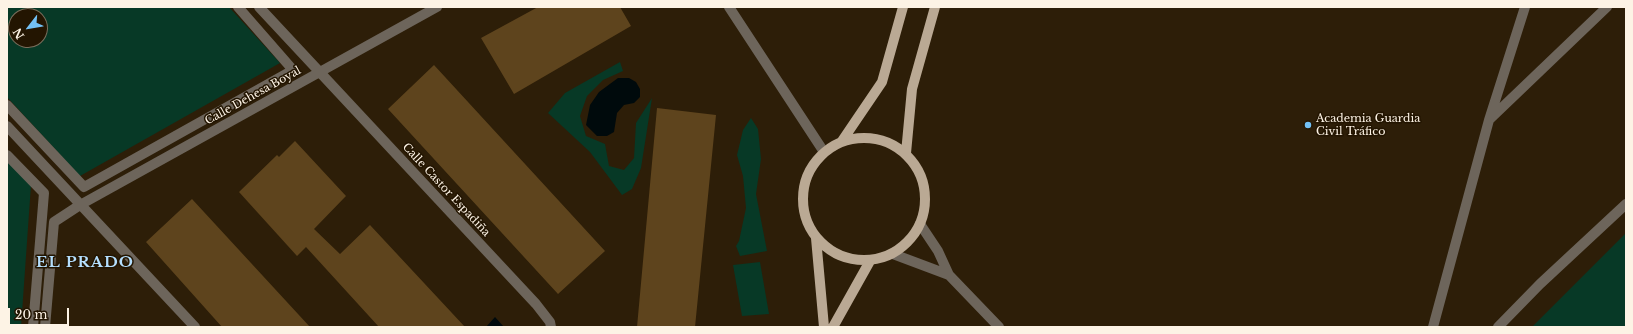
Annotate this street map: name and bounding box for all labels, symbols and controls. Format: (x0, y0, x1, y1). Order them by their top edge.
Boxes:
north arrow (8, 8, 48, 48)
text: N (10, 26, 27, 42)
street label: Calle Dehesa Boyal (203, 64, 303, 128)
place label: Academia Guardia Civil Tráfico (1316, 112, 1420, 138)
marker: Academia Guardia Civil Tráfico (1303, 120, 1313, 130)
street label: Calle Castor Espadiña (399, 141, 493, 239)
district label: EL PRADO (36, 254, 134, 272)
scale bar (10, 300, 71, 326)
text: 20 m (15, 307, 47, 322)

